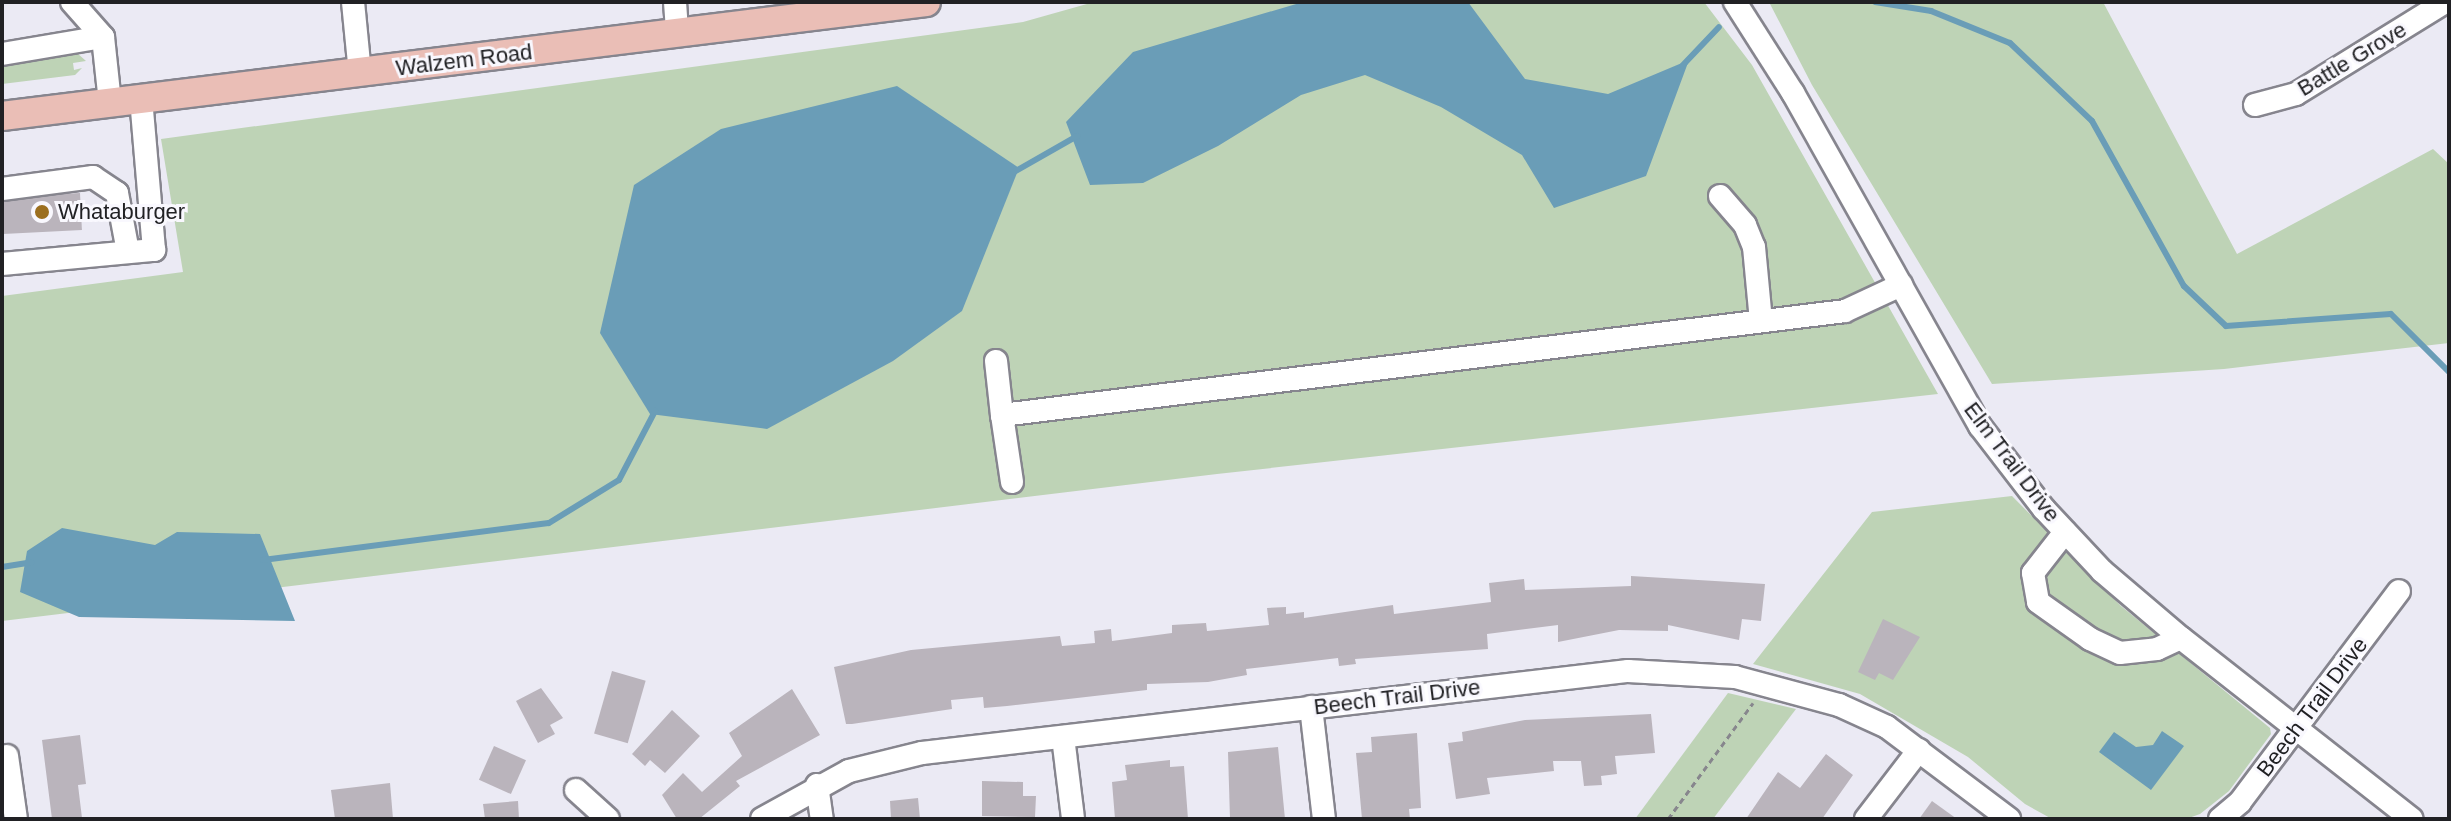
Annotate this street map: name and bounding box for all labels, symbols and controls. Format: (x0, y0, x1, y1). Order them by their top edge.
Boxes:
street label: Battle Grove (2293, 16, 2411, 102)
street label: Walzem Road (394, 39, 534, 81)
place label: Whataburger (58, 199, 185, 225)
marker: Whataburger (33, 203, 51, 221)
street label: Elm Trail Drive (1958, 397, 2066, 527)
street label: Beech Trail Drive (2251, 632, 2373, 782)
street label: Beech Trail Drive (1312, 674, 1482, 720)

